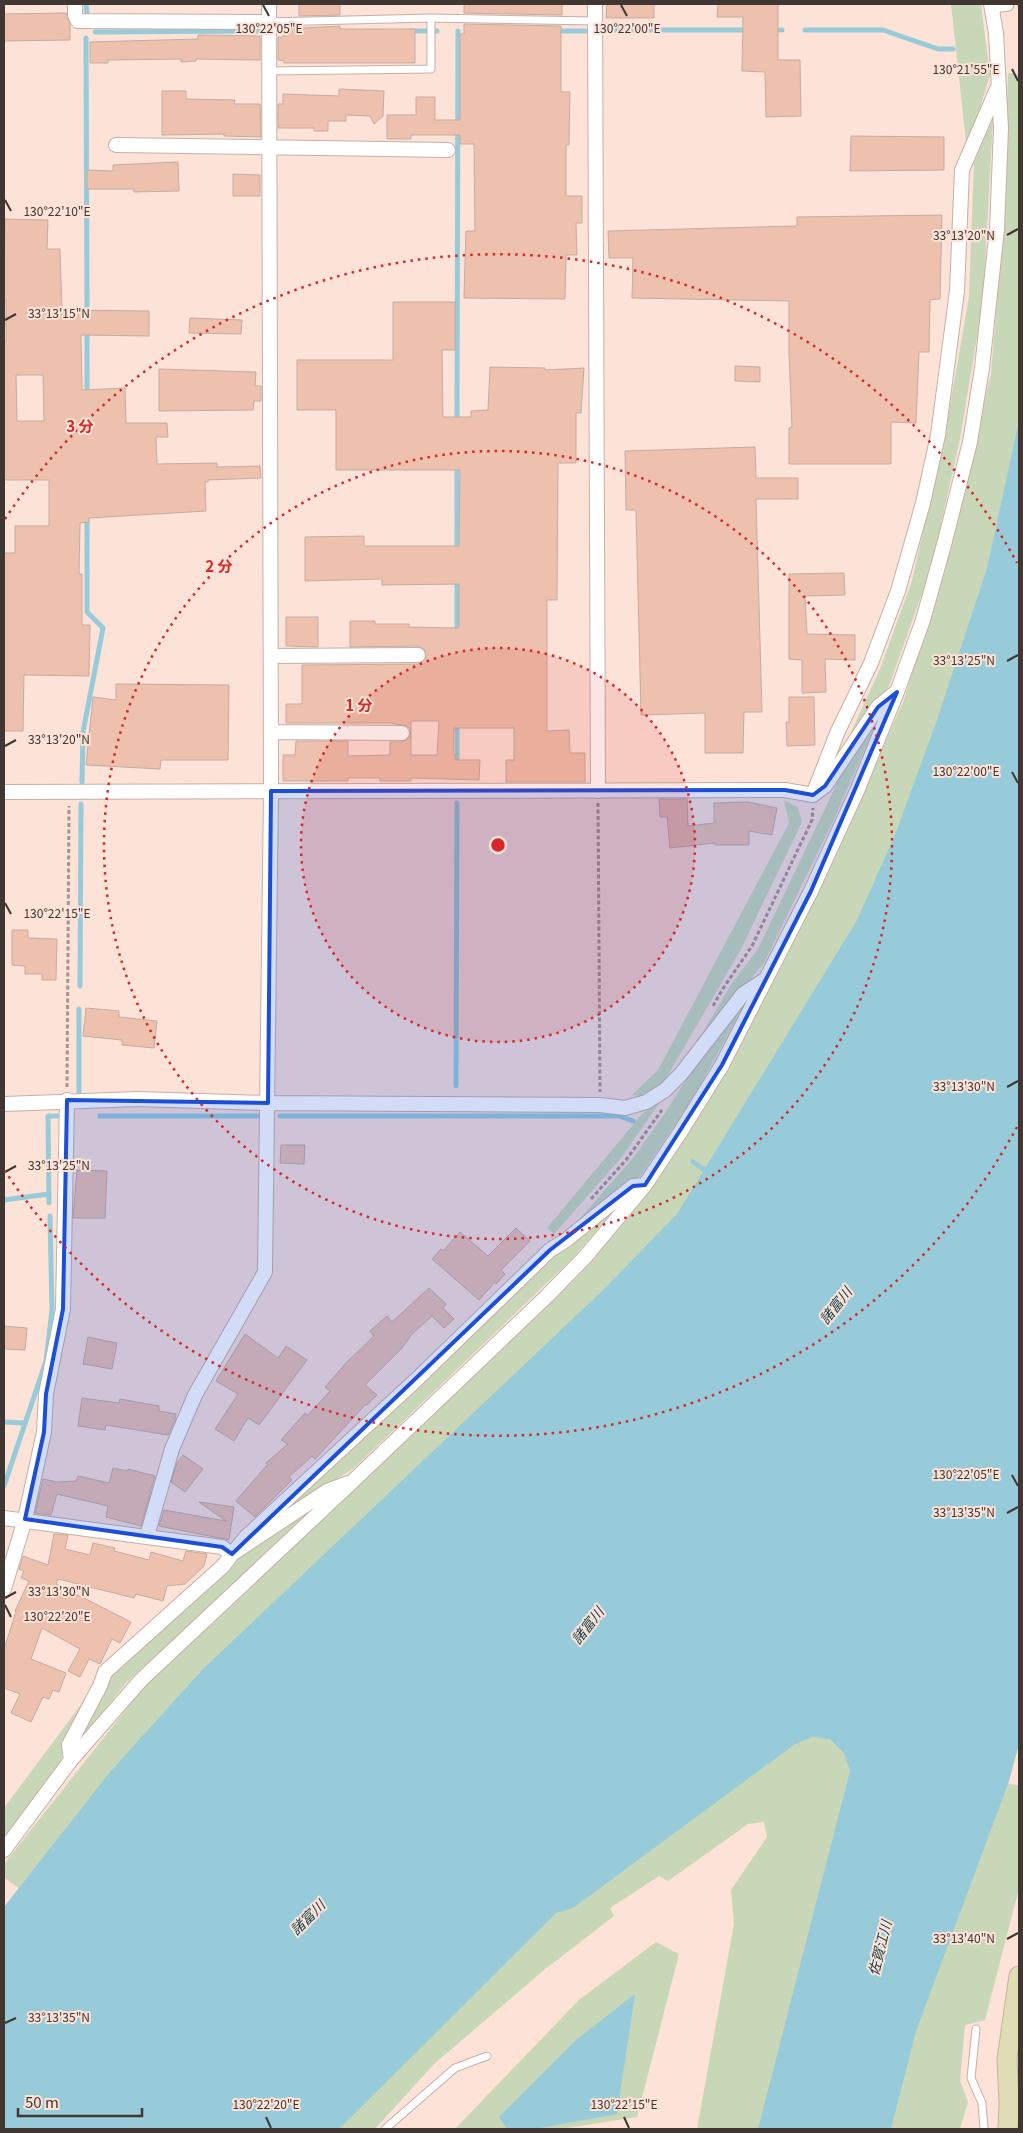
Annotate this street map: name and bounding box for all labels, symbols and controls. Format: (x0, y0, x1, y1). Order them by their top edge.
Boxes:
text: 130°22'05"E (235, 19, 303, 36)
text: 130°22'00"E (593, 19, 661, 36)
text: 130°21'55"E (932, 60, 1000, 77)
text: 130°22'10"E (23, 202, 91, 219)
text: 33°13'20"N (933, 226, 995, 243)
text: 33°13'15"N (28, 304, 90, 321)
text: 3 分 (66, 415, 94, 436)
text: 2 分 (205, 555, 233, 576)
text: 33°13'25"N (933, 651, 995, 668)
text: 1 分 (345, 694, 373, 715)
text: 33°13'20"N (28, 730, 90, 747)
text: 130°22'00"E (932, 762, 1000, 779)
centre of rings (489, 836, 507, 854)
text: 130°22'15"E (23, 904, 91, 921)
text: 33°13'30"N (933, 1077, 995, 1094)
text: 33°13'25"N (28, 1156, 90, 1173)
water label: 諸富川 (814, 1281, 857, 1328)
text: 130°22'05"E (932, 1465, 1000, 1482)
text: 33°13'35"N (933, 1503, 995, 1520)
text: 33°13'30"N (28, 1582, 90, 1599)
water label: 諸富川 (566, 1601, 609, 1648)
text: 130°22'20"E (23, 1607, 91, 1624)
water label: 諸富川 (285, 1894, 330, 1939)
water label: 佐賀江川 (863, 1916, 896, 1978)
text: 33°13'40"N (933, 1929, 995, 1946)
text: 33°13'35"N (28, 2008, 90, 2025)
scale bar (18, 2086, 141, 2118)
text: 50 m (25, 2091, 59, 2112)
text: 130°22'20"E (232, 2095, 300, 2112)
text: 130°22'15"E (590, 2095, 658, 2112)

